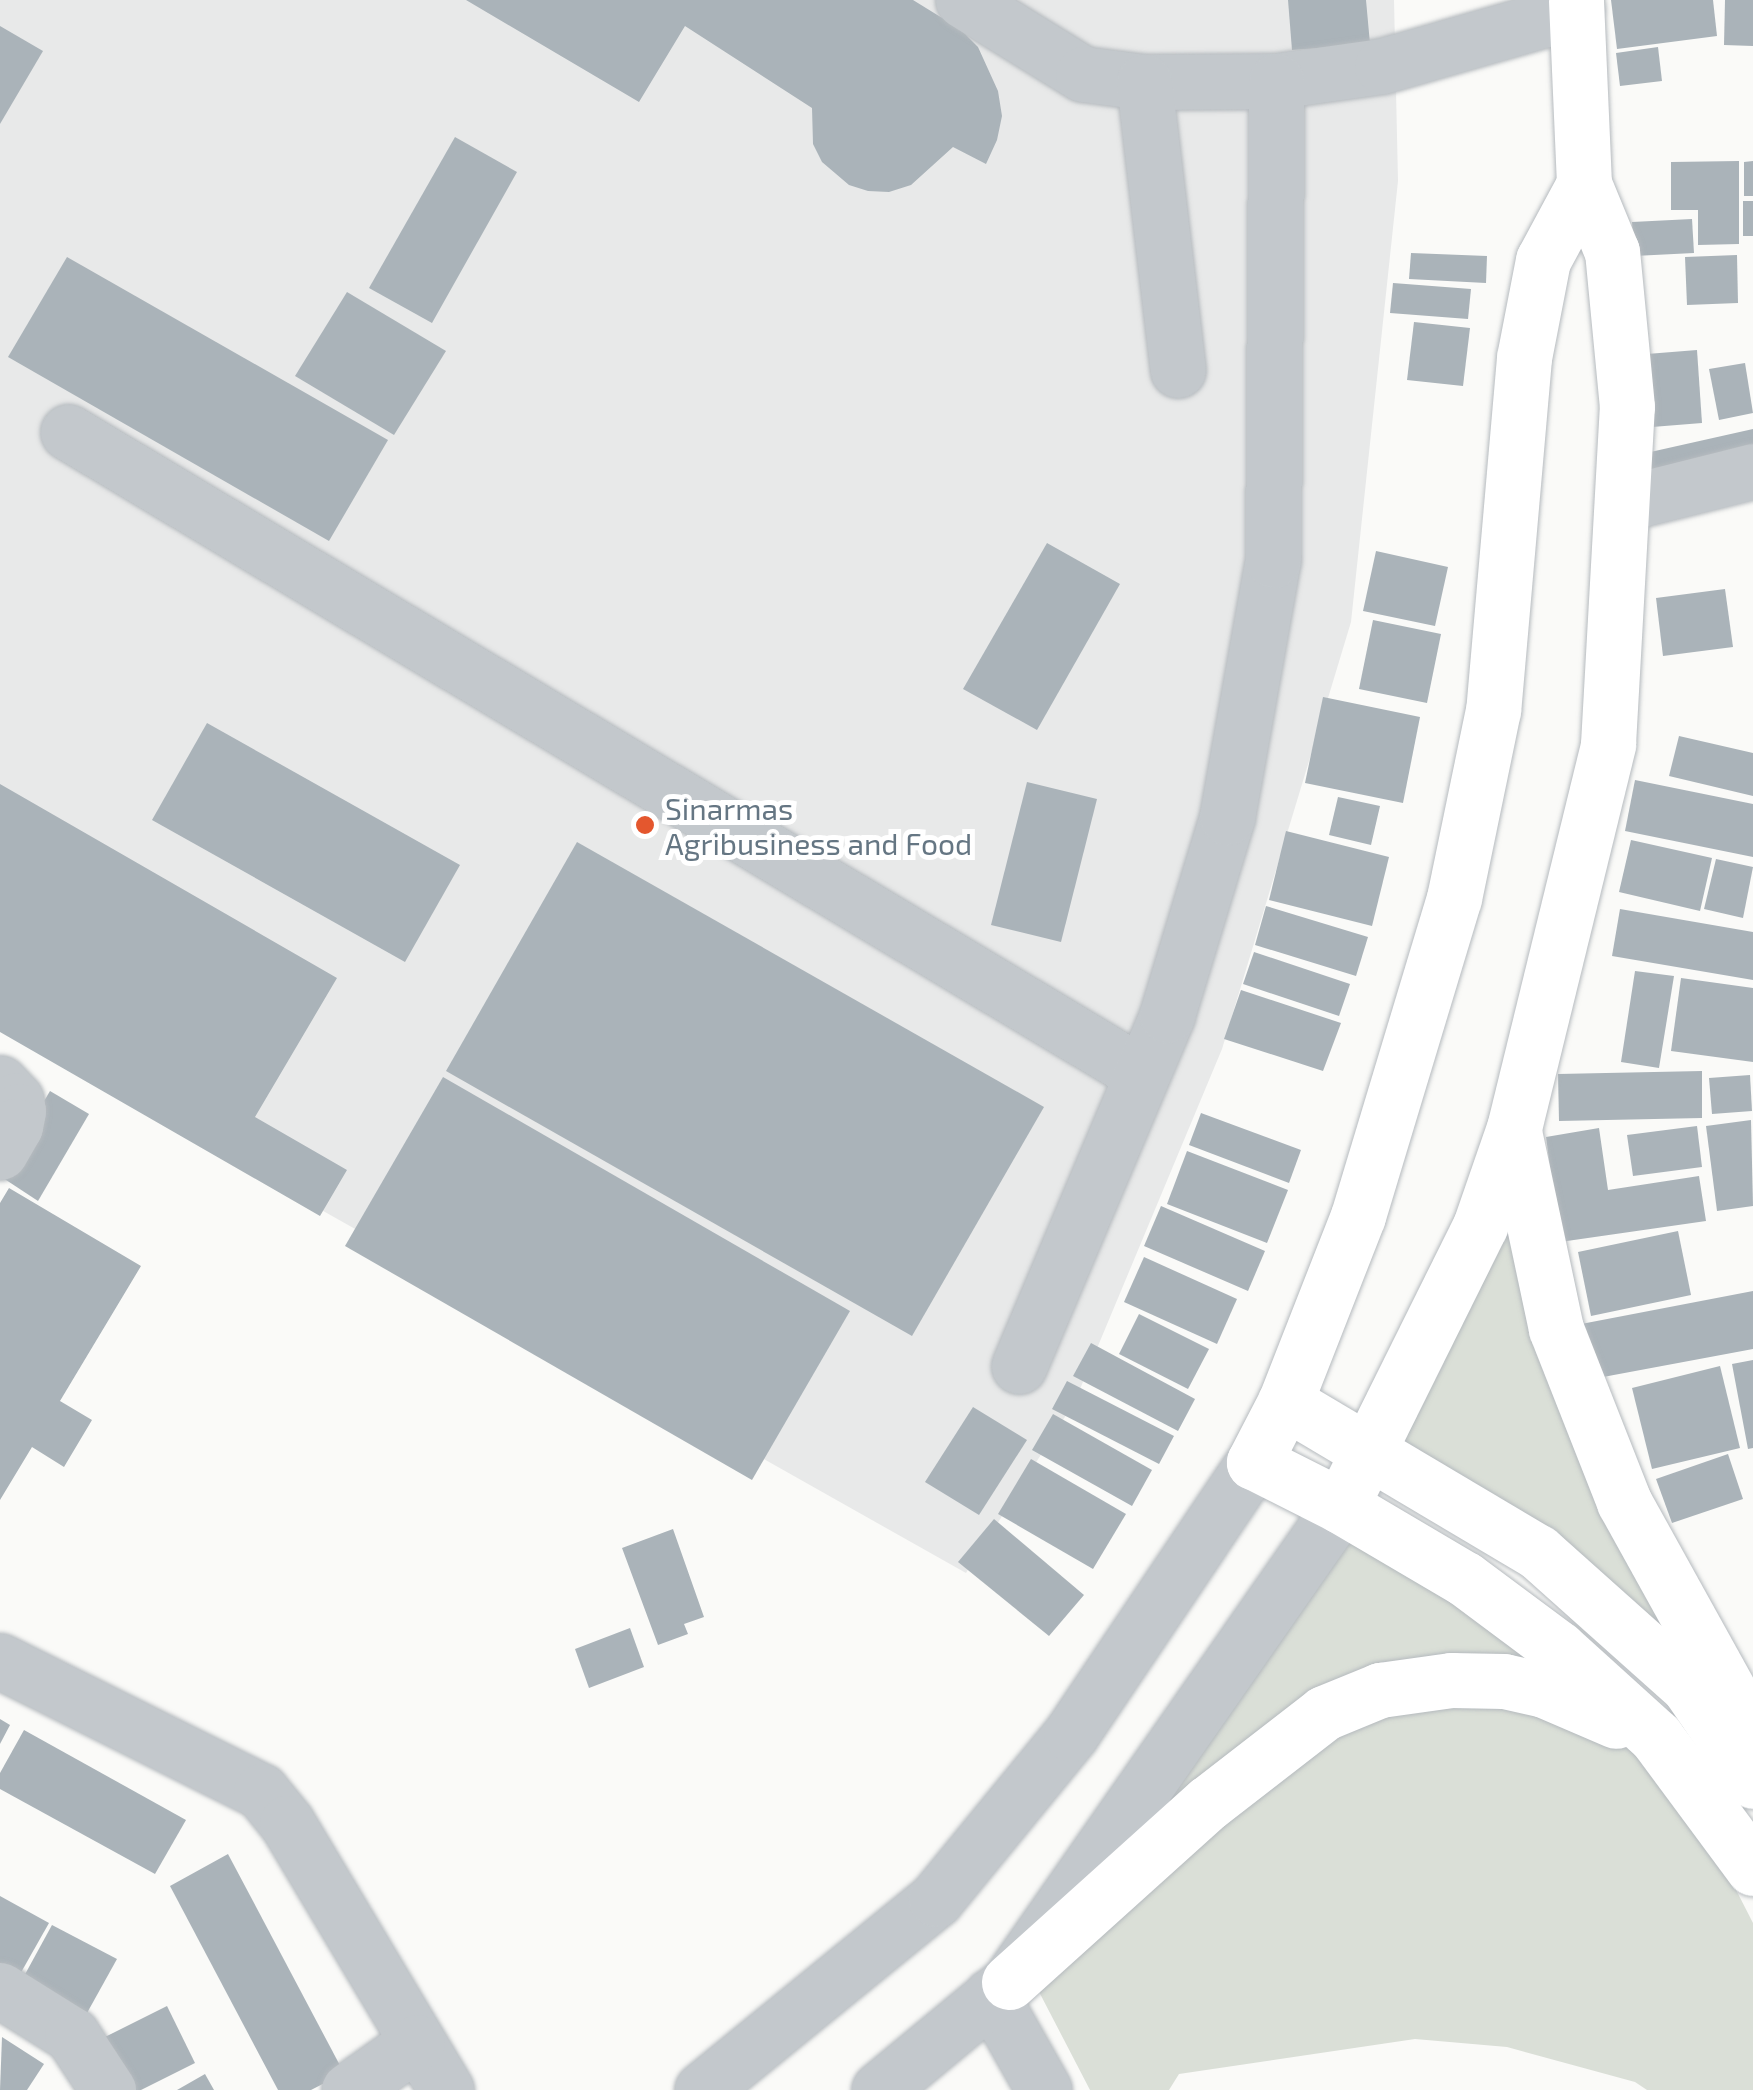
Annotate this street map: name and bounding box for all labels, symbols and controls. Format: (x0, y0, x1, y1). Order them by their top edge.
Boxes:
place label: Sinarmas Agribusiness and Food (665, 790, 972, 860)
marker: Sinarmas Agribusiness and Food (634, 814, 656, 836)

